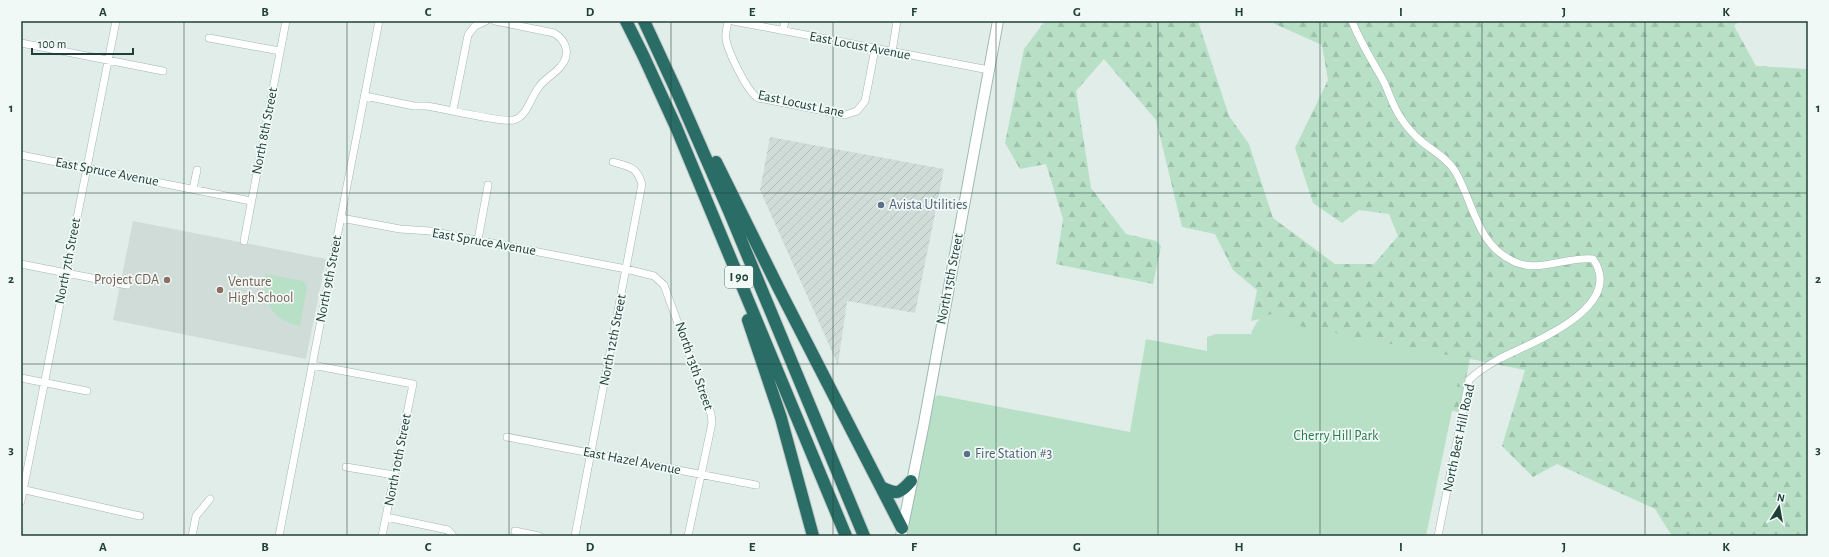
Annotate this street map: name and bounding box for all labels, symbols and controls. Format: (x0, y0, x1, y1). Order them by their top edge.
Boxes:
text: A (99, 6, 107, 19)
text: B (261, 6, 269, 19)
text: C (425, 6, 432, 19)
text: D (586, 6, 595, 19)
text: E (749, 6, 756, 19)
text: F (911, 6, 918, 19)
text: G (1073, 6, 1081, 19)
text: H (1234, 6, 1244, 19)
text: I (1399, 6, 1403, 19)
text: J (1562, 6, 1566, 19)
text: K (1722, 6, 1730, 19)
street label: East Locust Avenue (808, 29, 912, 63)
scale bar (32, 30, 133, 56)
text: 100 m (38, 38, 66, 50)
street label: North 8th Street (250, 86, 280, 176)
street label: East Locust Lane (757, 88, 845, 120)
text: 1 (9, 102, 13, 115)
text: 1 (1816, 102, 1820, 115)
street label: East Spruce Avenue (54, 155, 160, 189)
place label: Avista Utilities (889, 198, 968, 212)
marker: Avista Utilities (876, 200, 886, 210)
street label: North 7th Street (53, 216, 83, 305)
street label: East Spruce Avenue (431, 226, 537, 258)
street label: North 15th Street (934, 232, 966, 326)
street label: North 9th Street (314, 234, 344, 324)
road number: I 90 (725, 266, 753, 288)
text: 2 (8, 273, 14, 286)
place label: Project CDA (94, 273, 159, 287)
text: 2 (1815, 273, 1821, 286)
marker: Project CDA (162, 275, 172, 285)
place label: Venture High School (228, 275, 294, 305)
marker: Venture High School (215, 285, 225, 295)
street label: North 12th Street (597, 293, 629, 387)
street label: North 13th Street (672, 320, 716, 412)
street label: North Best Hill Road (1441, 383, 1477, 493)
street label: North 10th Street (382, 412, 414, 507)
park label: Cherry Hill Park (1294, 429, 1379, 443)
text: 3 (8, 444, 14, 457)
text: 3 (1815, 444, 1821, 457)
street label: East Hazel Avenue (582, 445, 682, 477)
place label: Fire Station #3 (975, 447, 1053, 461)
marker: Fire Station #3 (962, 449, 972, 459)
north arrow (1759, 487, 1799, 527)
text: N (1776, 492, 1786, 504)
text: A (99, 541, 107, 554)
text: B (261, 541, 269, 554)
text: C (425, 541, 432, 554)
text: D (586, 541, 595, 554)
text: E (749, 541, 756, 554)
text: F (911, 541, 918, 554)
text: G (1073, 541, 1081, 554)
text: H (1234, 541, 1244, 554)
text: I (1399, 541, 1403, 554)
text: J (1562, 541, 1566, 554)
text: K (1722, 541, 1730, 554)

